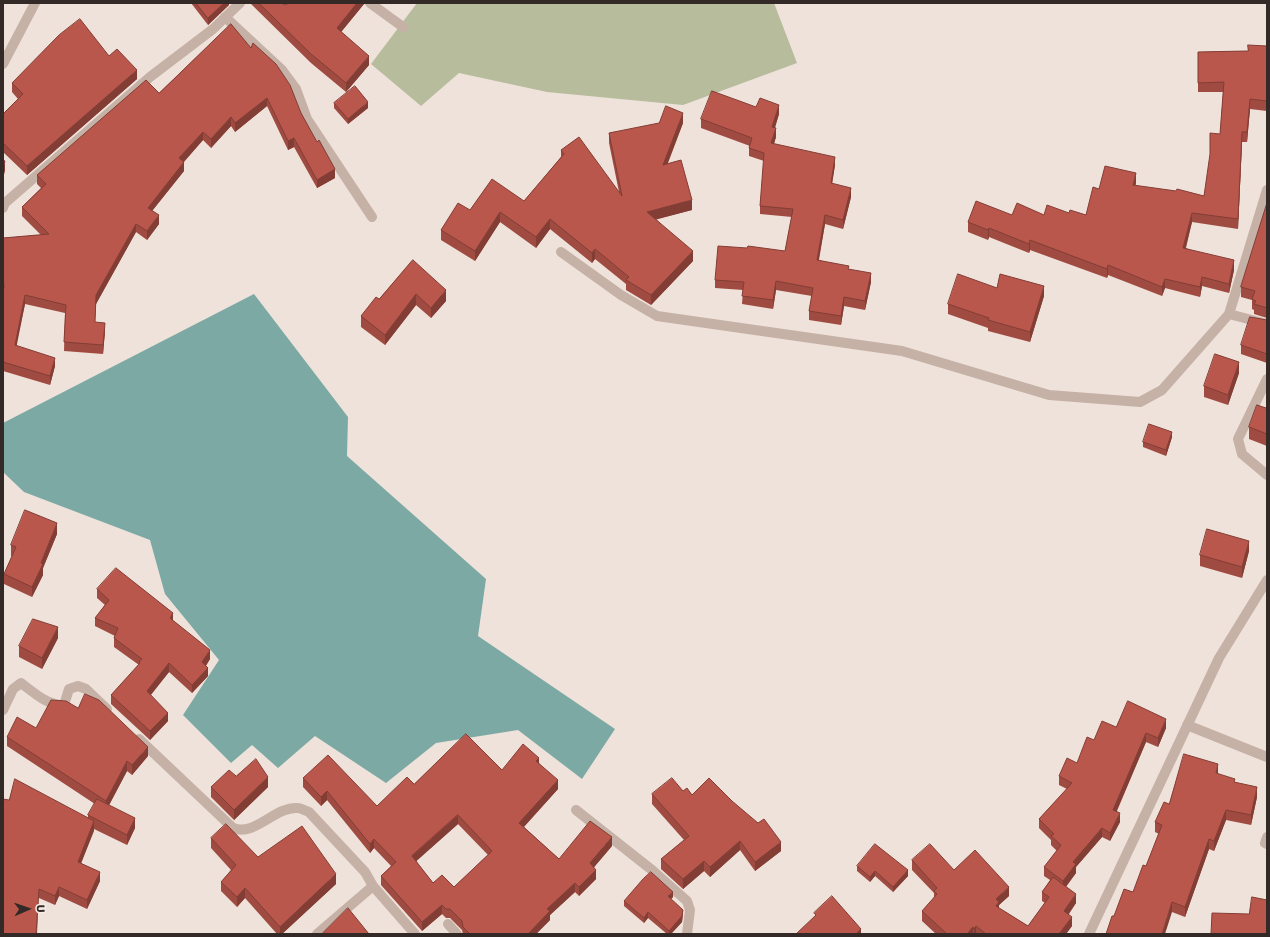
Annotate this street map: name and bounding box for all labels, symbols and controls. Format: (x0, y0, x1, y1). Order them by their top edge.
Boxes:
north arrow (8, 889, 48, 929)
text: U (34, 904, 47, 913)

